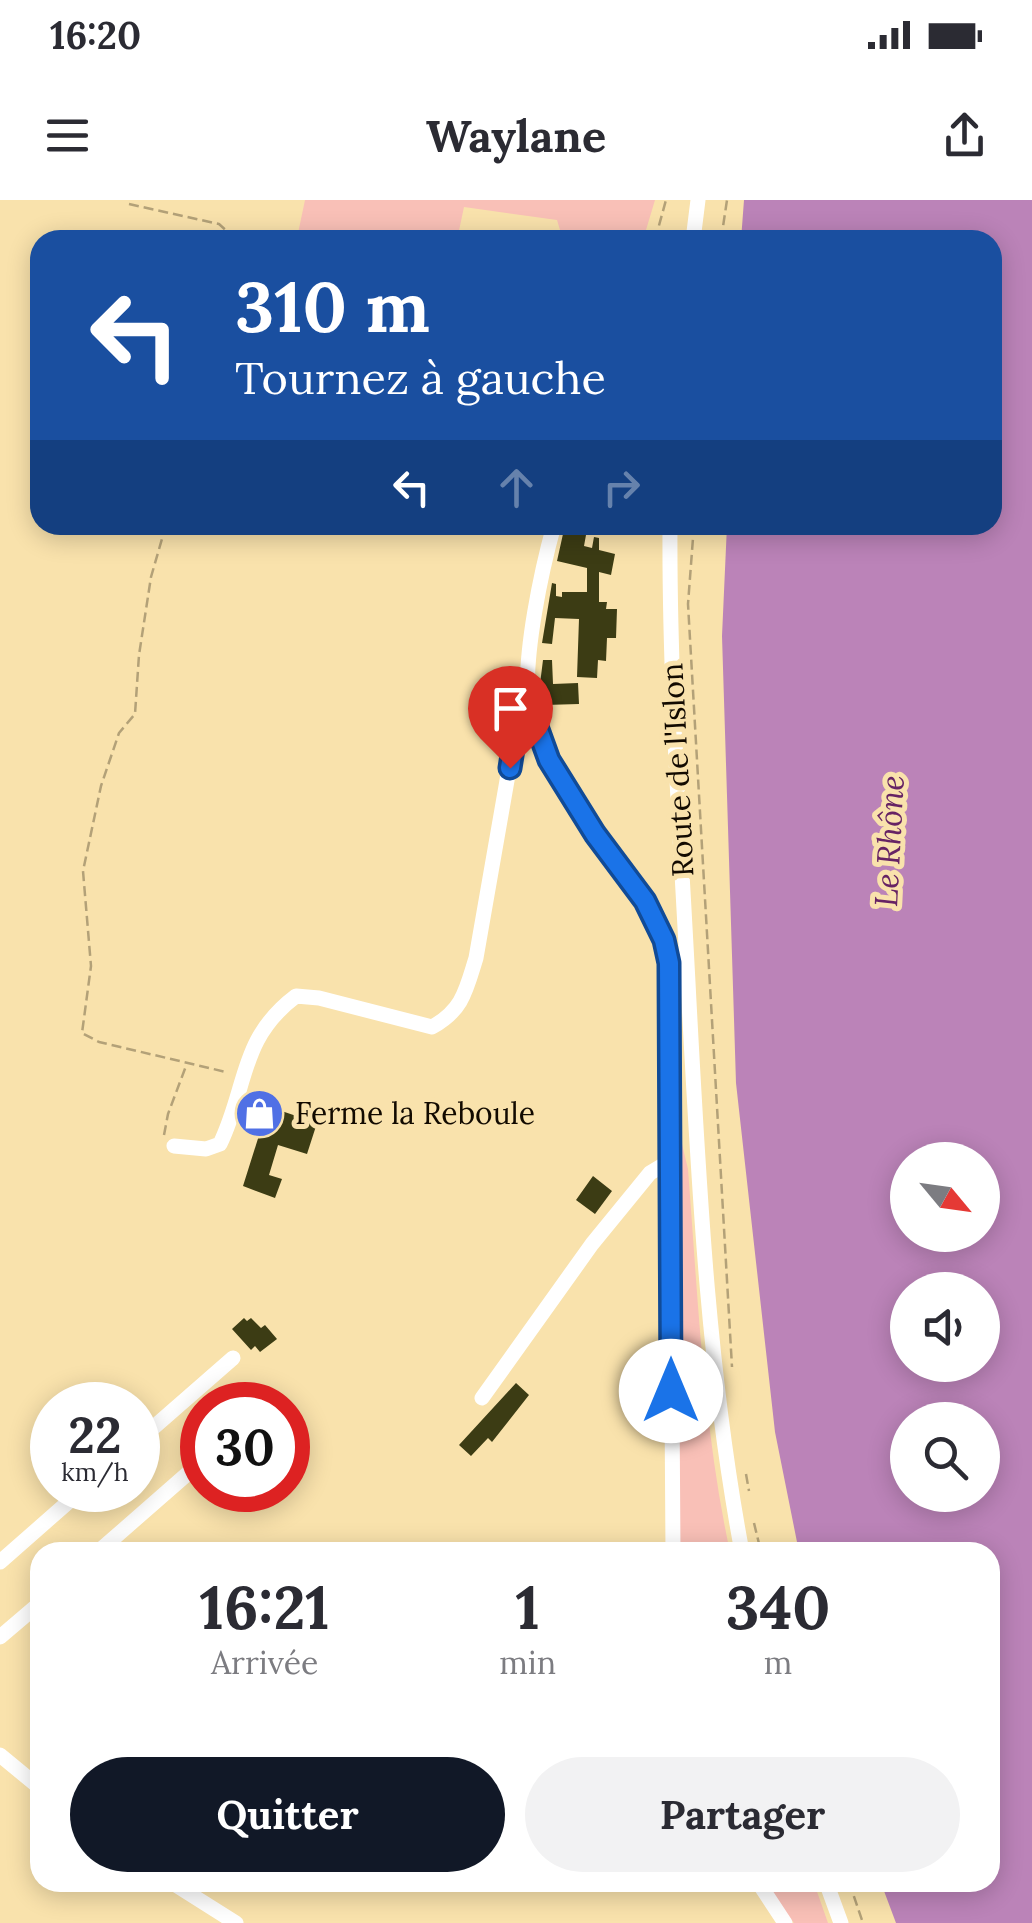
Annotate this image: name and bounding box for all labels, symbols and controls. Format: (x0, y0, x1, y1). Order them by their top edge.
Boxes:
text: 16:20 (50, 11, 141, 59)
text: Waylane (426, 107, 606, 164)
icon: menu (40, 108, 95, 163)
icon: share (937, 108, 992, 163)
text: 310 m (235, 262, 430, 351)
icon: left (70, 270, 200, 400)
text: Tournez à gauche (235, 349, 606, 406)
icon: left (384, 460, 439, 515)
icon: ahead (489, 460, 544, 515)
icon: right (594, 460, 649, 515)
street label: Route de l'Islon (652, 662, 702, 878)
pin (468, 666, 553, 769)
icon: arrive (483, 681, 538, 736)
water label: Le Rhône (865, 774, 913, 908)
shop icon: Ferme la Reboule (234, 1087, 286, 1139)
place label: Ferme la Reboule (295, 1094, 535, 1132)
north arrow (890, 1142, 1000, 1252)
map controls (890, 1142, 1000, 1512)
button: sound (890, 1272, 1000, 1382)
position arrow (619, 1339, 723, 1443)
speed limit sign: 30 (180, 1382, 310, 1512)
button: search (890, 1402, 1000, 1512)
text: 22 (68, 1403, 122, 1467)
text: km/h (61, 1456, 129, 1488)
text: 16:21 (200, 1569, 330, 1645)
text: 1 (516, 1569, 540, 1645)
text: 340 (726, 1569, 830, 1645)
text: Arrivée (211, 1642, 318, 1683)
text: min (499, 1642, 556, 1683)
text: m (764, 1642, 792, 1683)
button: Quitter (70, 1757, 505, 1872)
button: Partager (525, 1757, 960, 1872)

